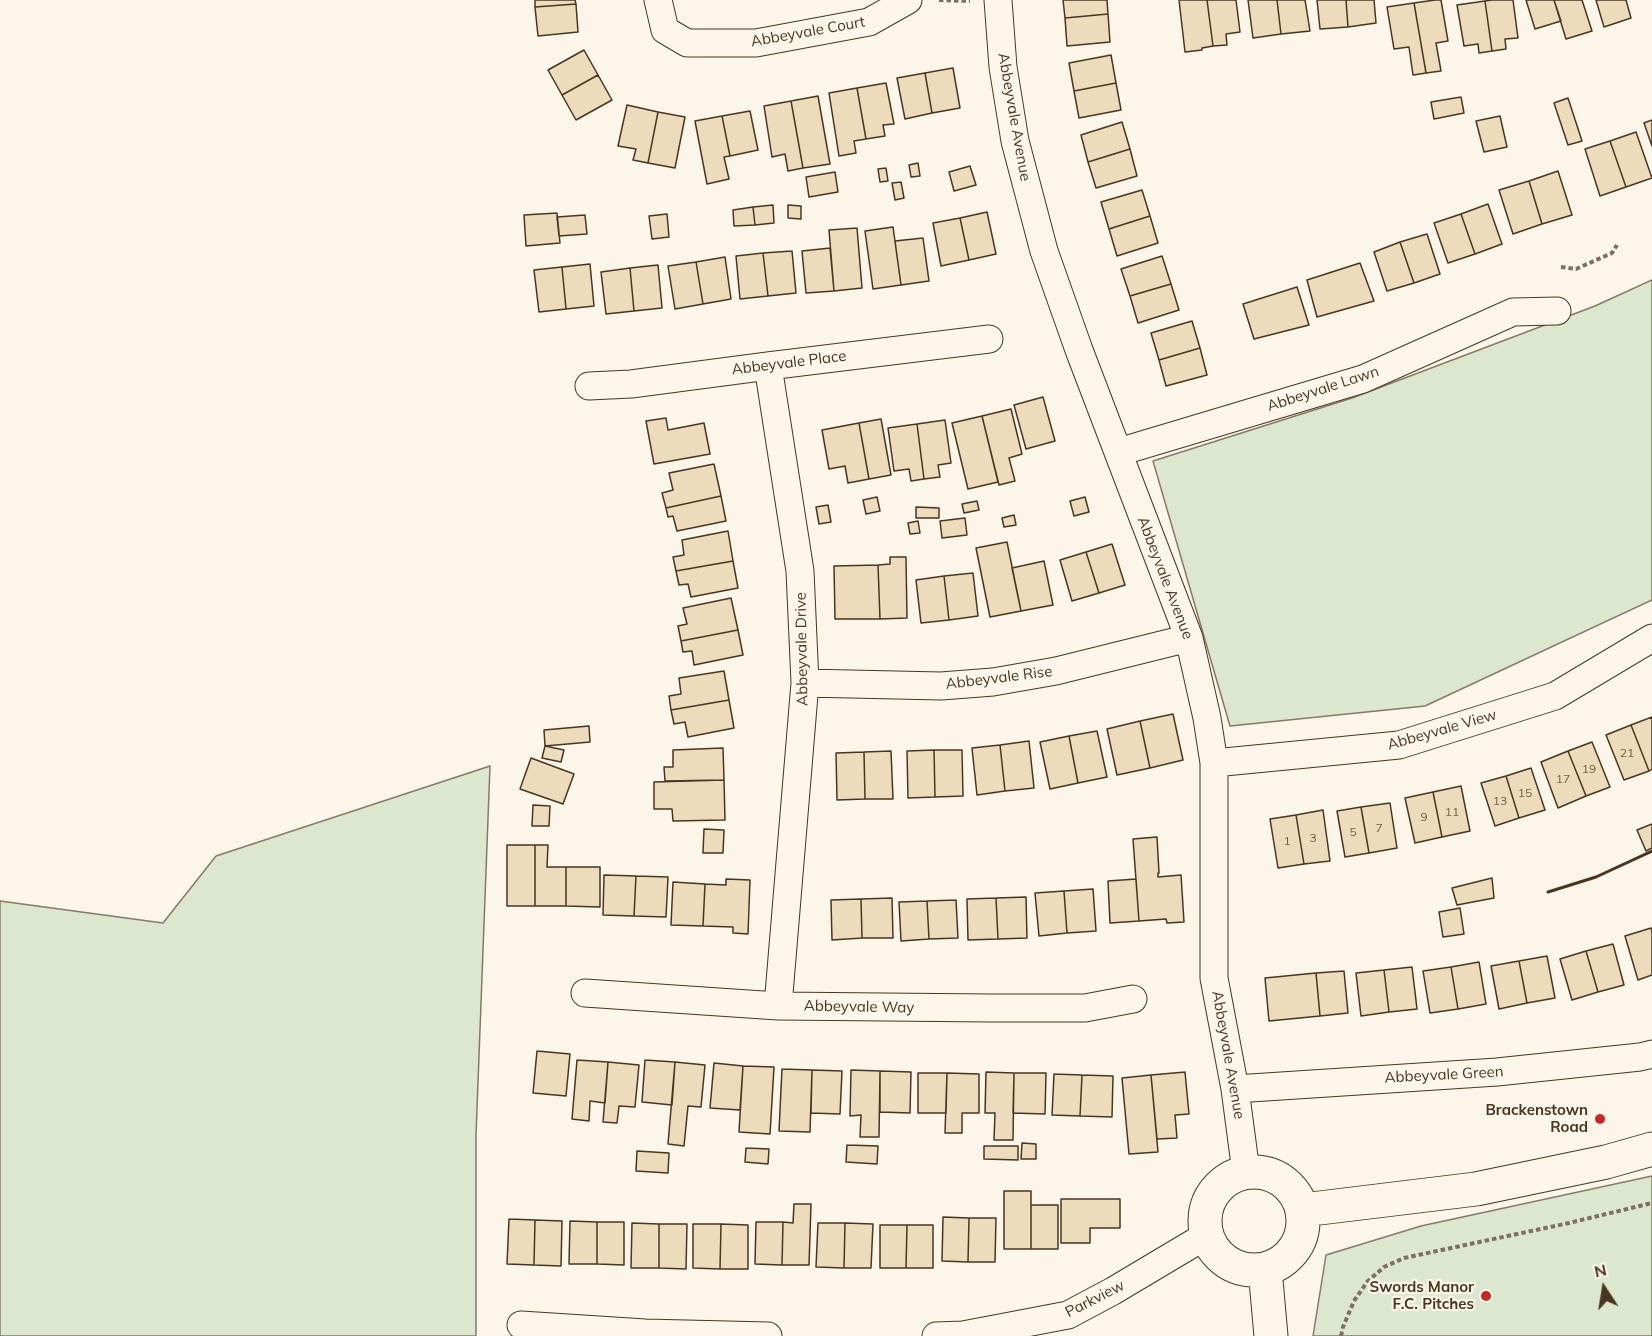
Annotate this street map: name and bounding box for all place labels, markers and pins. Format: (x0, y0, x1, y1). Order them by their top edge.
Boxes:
place label: Brackenstown Road (1486, 1101, 1588, 1136)
marker: Brackenstown Road (1593, 1112, 1607, 1126)
place label: Swords Manor F.C. Pitches (1370, 1278, 1474, 1313)
marker: Swords Manor F.C. Pitches (1479, 1289, 1493, 1303)

